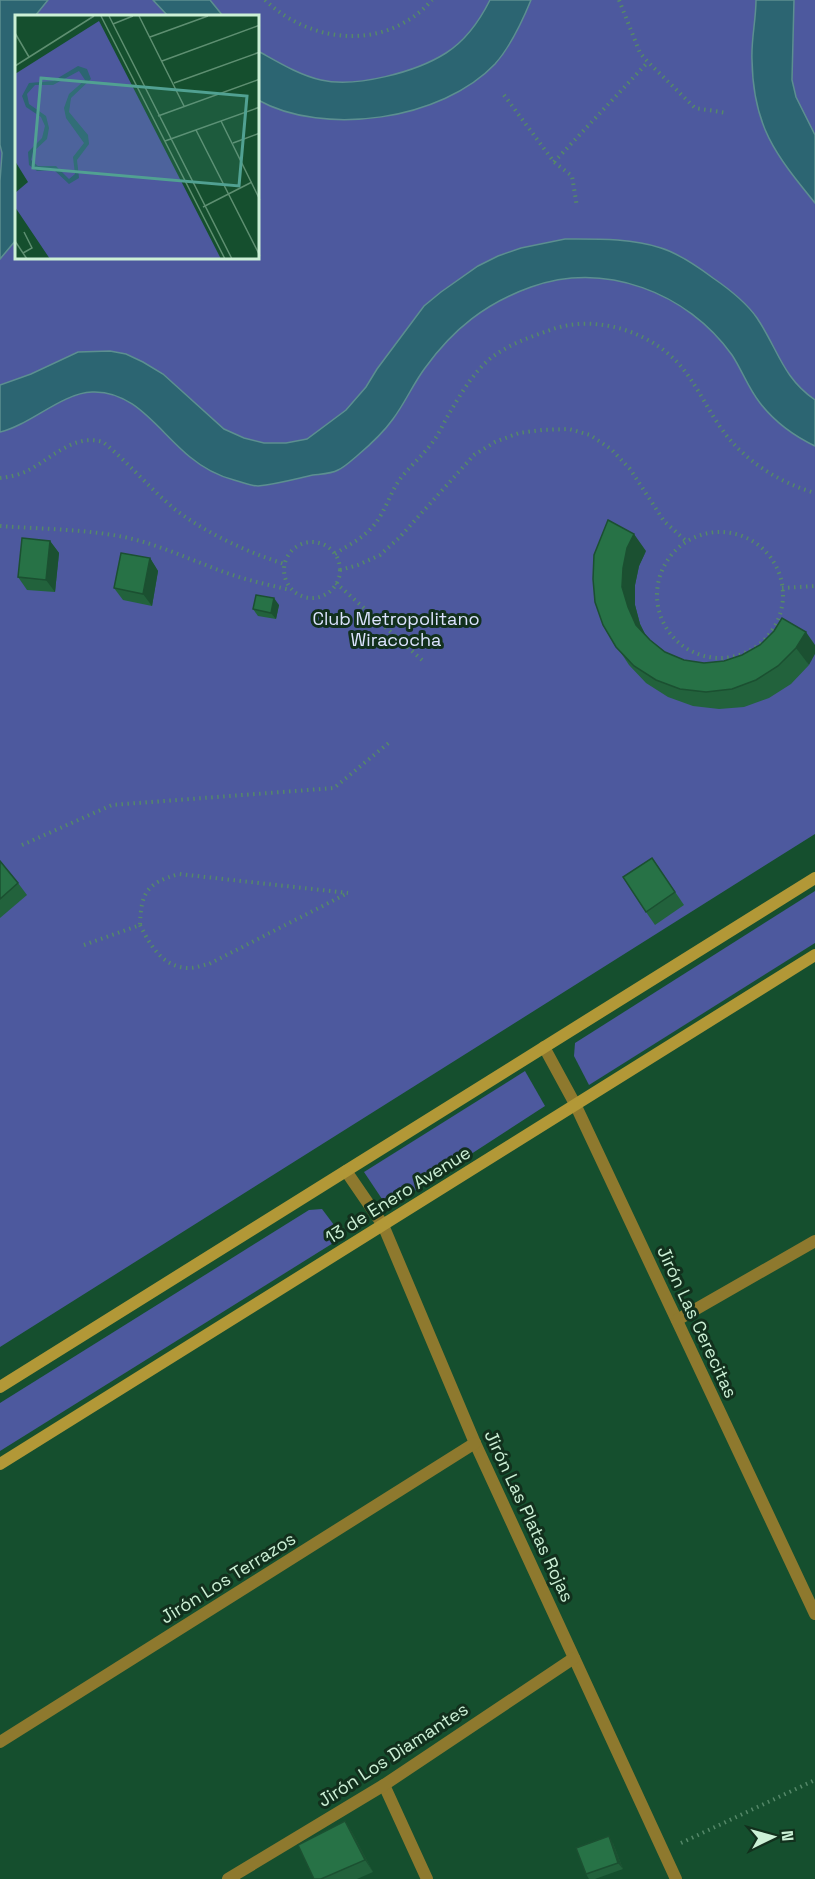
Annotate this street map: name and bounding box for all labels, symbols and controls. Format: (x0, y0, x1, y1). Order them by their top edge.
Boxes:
inset map (15, 15, 260, 260)
park label: Club Metropolitano Wiracocha (312, 607, 480, 651)
street label: 13 de Enero Avenue (321, 1141, 475, 1249)
street label: Jirón Las Cerecitas (652, 1242, 743, 1401)
street label: Jirón Las Platas Rojas (480, 1426, 579, 1605)
street label: Jirón Los Terrazos (156, 1527, 300, 1629)
street label: Jirón Los Diamantes (313, 1697, 472, 1812)
north arrow (743, 1807, 803, 1867)
text: N (777, 1829, 798, 1842)

